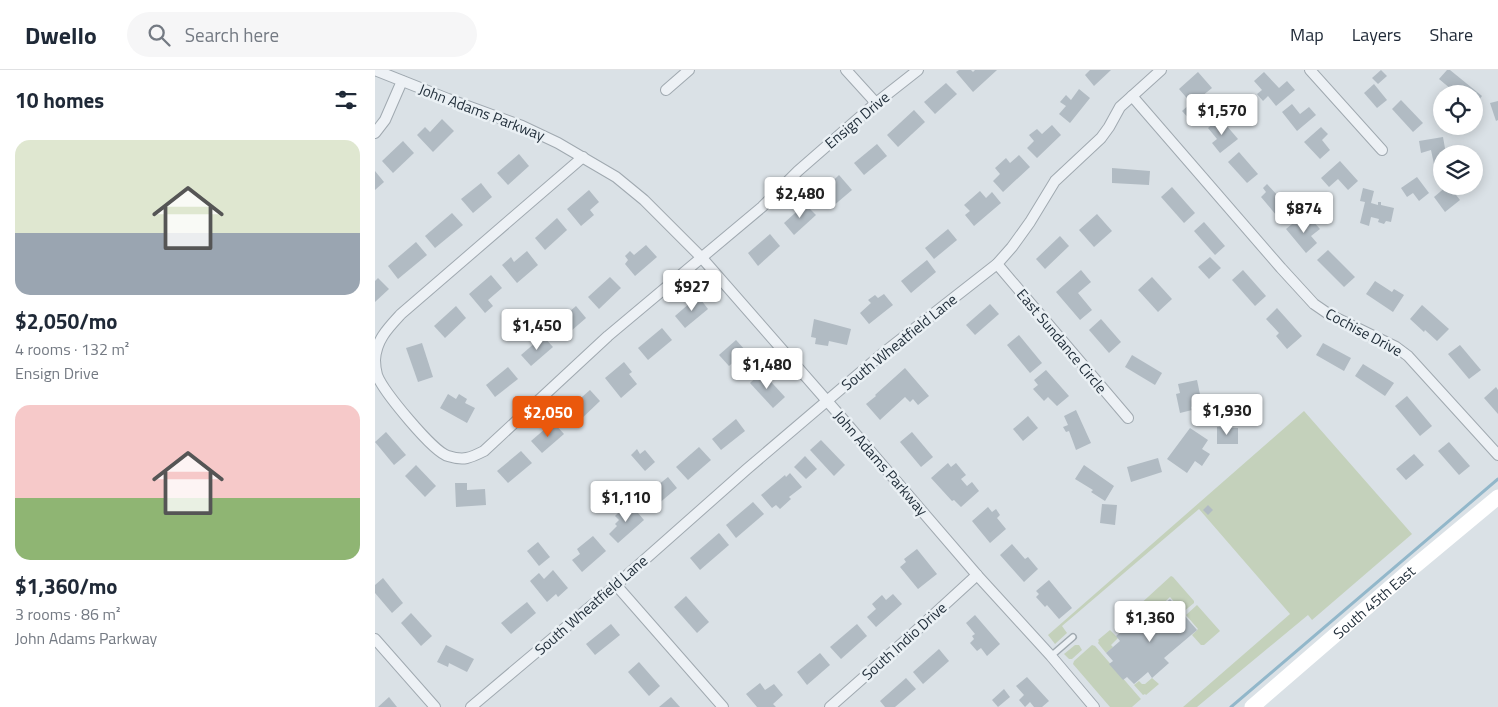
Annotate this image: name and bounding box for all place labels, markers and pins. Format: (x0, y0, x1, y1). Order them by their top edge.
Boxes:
pin: $1,570 (1181, 93, 1263, 136)
pin: $2,480 (759, 176, 841, 219)
pin: $874 (1274, 191, 1334, 234)
pin: $927 (662, 270, 722, 312)
pin: $1,450 (496, 308, 578, 351)
pin: $1,480 (726, 348, 808, 390)
pin: $1,930 (1186, 394, 1268, 436)
pin: $2,050 (507, 396, 589, 438)
pin: $1,110 (585, 480, 667, 523)
pin: $1,360 (1109, 600, 1191, 643)

